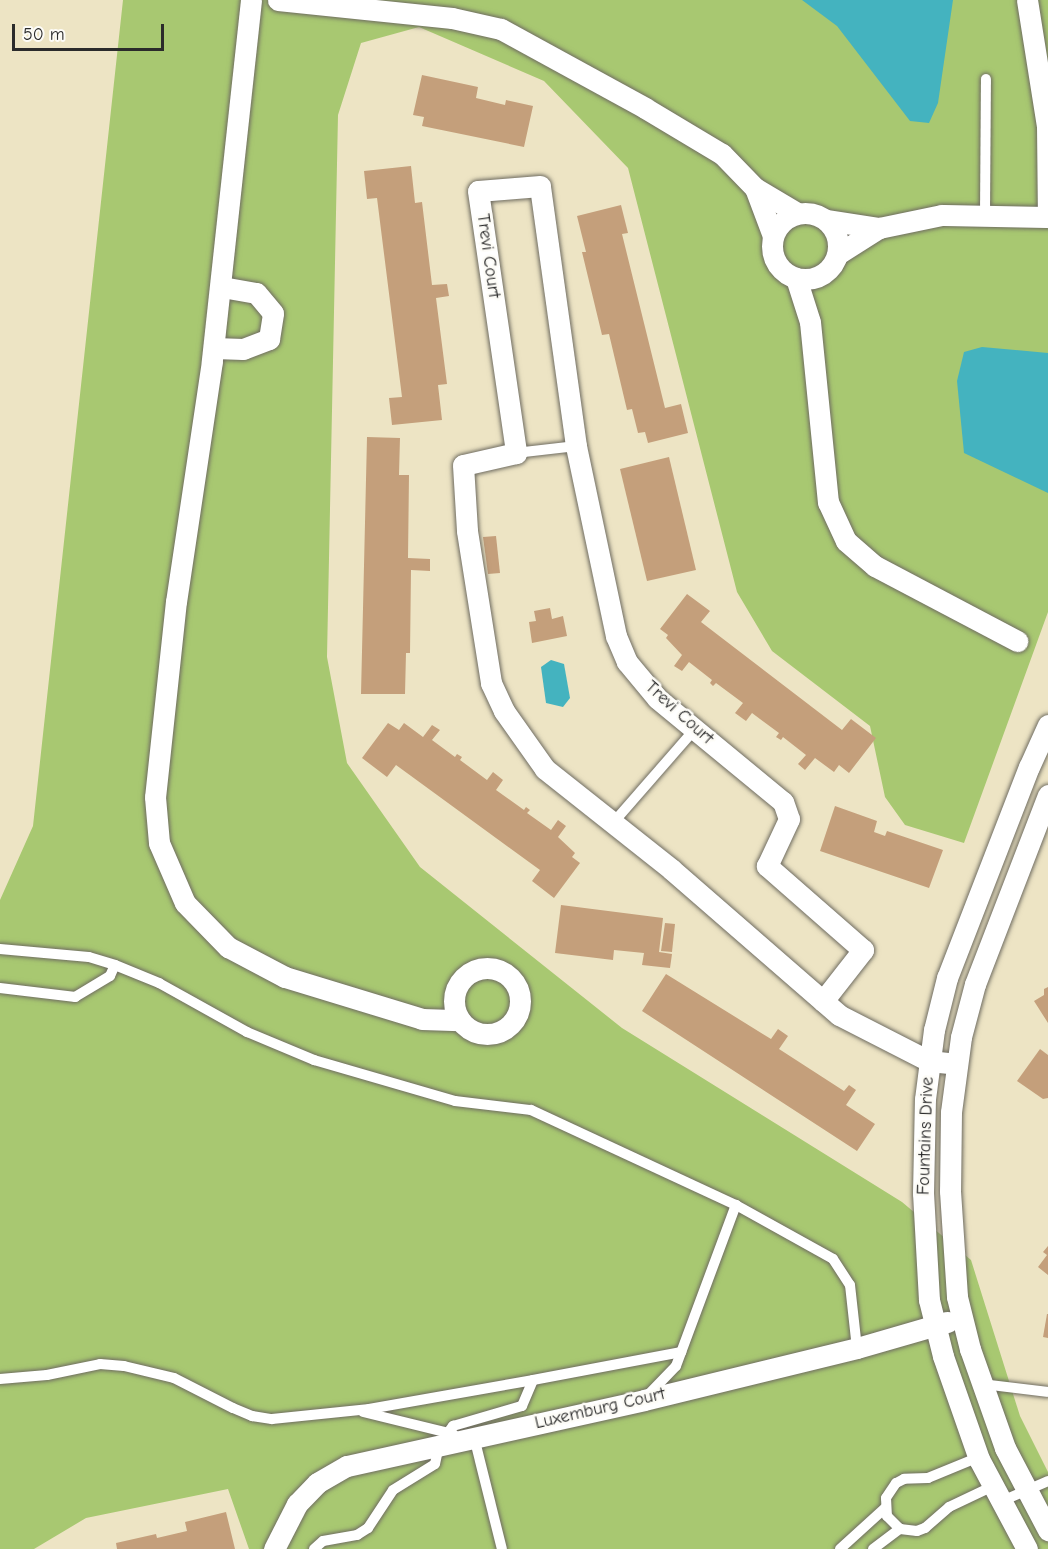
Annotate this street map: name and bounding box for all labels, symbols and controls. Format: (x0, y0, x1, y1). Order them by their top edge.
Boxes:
scale bar (15, 12, 166, 50)
text: 50 m (23, 24, 65, 45)
street label: Trevi Court (471, 212, 505, 300)
street label: Trevi Court (640, 677, 718, 749)
street label: Fountains Drive (913, 1077, 939, 1195)
street label: Luxemburg Court (533, 1384, 667, 1434)

